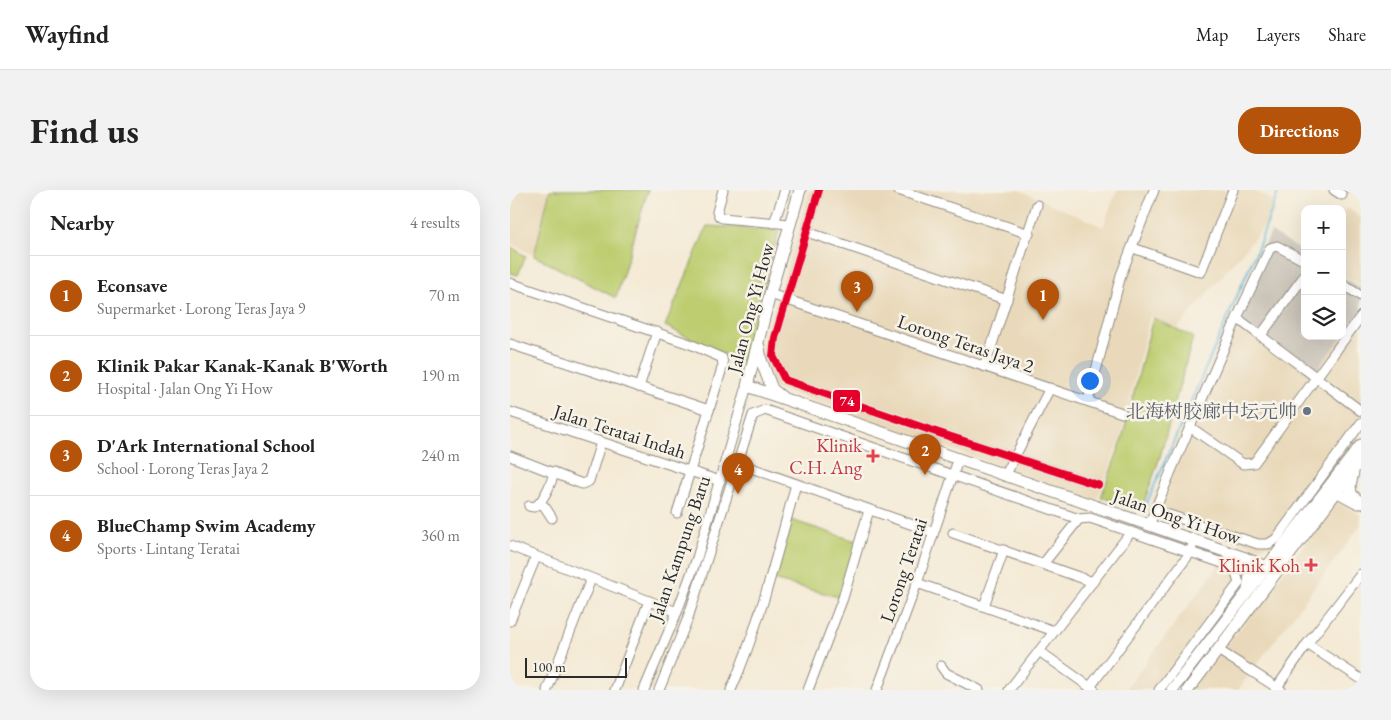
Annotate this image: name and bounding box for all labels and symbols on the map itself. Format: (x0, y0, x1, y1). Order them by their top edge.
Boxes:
street label: Jalan Ong Yi How (721, 239, 780, 378)
pin: 3 (841, 271, 873, 312)
pin: 1 (1027, 279, 1059, 320)
street label: Lorong Teras Jaya 2 (894, 308, 1037, 379)
your location (1077, 368, 1103, 394)
line badge: 74 (832, 389, 861, 413)
text: 74 (840, 392, 855, 410)
street label: Jalan Teratai Indah (549, 398, 689, 465)
place label: 北海树胶廊中坛元帅 (1126, 399, 1297, 424)
marker: 北海树胶廊中坛元帅 (1301, 405, 1313, 417)
place label: Klinik C.H. Ang (789, 433, 863, 480)
pin: 2 (909, 434, 941, 475)
marker: Klinik C.H. Ang (866, 449, 880, 463)
pin: 4 (722, 453, 754, 494)
street label: Jalan Kampung Baru (642, 472, 716, 626)
street label: Jalan Ong Yi How (1108, 482, 1245, 550)
street label: Lorong Teratai (874, 514, 933, 626)
place label: Klinik Koh (1219, 553, 1300, 578)
marker: Klinik Koh (1304, 558, 1318, 572)
scale bar (525, 655, 628, 678)

